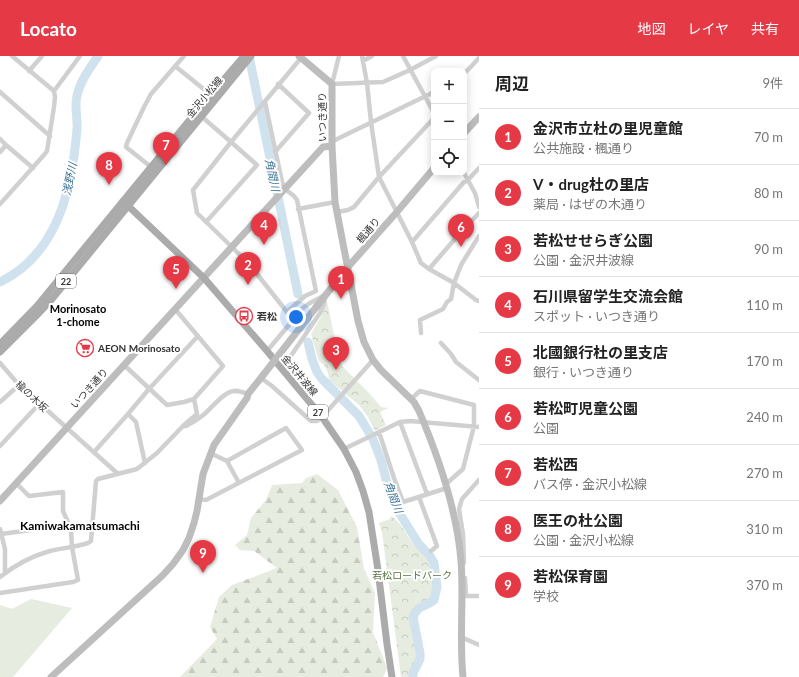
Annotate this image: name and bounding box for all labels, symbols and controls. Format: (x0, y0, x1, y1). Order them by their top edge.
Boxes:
text: Locato (20, 17, 77, 40)
text: 地図 (637, 20, 665, 37)
text: レイヤ (687, 20, 729, 37)
text: 共有 (751, 20, 779, 37)
map controls (431, 68, 467, 176)
button: + (431, 68, 467, 104)
text: 周辺 (495, 73, 529, 94)
street label: 金沢小松線 (183, 74, 225, 120)
text: 9件 (762, 75, 783, 91)
street label: いつき通り (316, 92, 328, 142)
button: − (431, 104, 467, 140)
text: 金沢市立杜の里児童館 (533, 119, 683, 137)
text: 1 (504, 129, 512, 145)
text: 70 m (754, 129, 783, 145)
pin: 7 (153, 132, 179, 165)
button: locate (431, 140, 467, 176)
text: 公共施設 · 楓通り (533, 140, 634, 156)
pin: 8 (96, 152, 122, 185)
water label: 角間川 (263, 158, 283, 193)
water label: 浅野川 (59, 161, 79, 196)
text: V・drug杜の里店 (533, 175, 649, 193)
text: 2 (504, 185, 512, 201)
text: 80 m (754, 185, 783, 201)
text: 薬局 · はぜの木通り (533, 196, 647, 212)
pin: 4 (251, 212, 277, 245)
pin: 6 (448, 214, 474, 247)
street label: 楓通り (354, 215, 382, 245)
text: 若松せせらぎ公園 (533, 231, 653, 249)
text: 3 (504, 241, 512, 257)
text: 90 m (754, 241, 783, 257)
pin: 2 (235, 252, 261, 285)
text: 公園 · 金沢井波線 (533, 252, 634, 268)
pin: 5 (163, 256, 189, 289)
pin: 1 (328, 266, 354, 299)
road number: 22 (56, 274, 76, 288)
text: 石川県留学生交流会館 (533, 287, 683, 305)
text: 4 (504, 297, 512, 313)
text: 110 m (746, 297, 783, 313)
district label: Morinosato 1-chome (50, 302, 106, 328)
bus stop icon: 若松 (234, 306, 254, 326)
your location (286, 307, 306, 327)
text: スポット · いつき通り (533, 308, 660, 324)
place label: 若松 (256, 310, 277, 322)
pin: 3 (323, 337, 349, 370)
supermarket icon: AEON Morinosato (75, 338, 95, 358)
place label: AEON Morinosato (97, 342, 181, 354)
text: 北國銀行杜の里支店 (533, 343, 668, 361)
street label: 金沢井波線 (279, 352, 321, 398)
text: 5 (504, 353, 512, 369)
text: 170 m (746, 353, 783, 369)
text: 銀行 · いつき通り (533, 364, 634, 380)
street label: いつき通り (68, 365, 110, 411)
street label: 楡の木坂 (13, 378, 51, 414)
text: 若松町児童公園 (533, 399, 638, 417)
road number: 27 (308, 405, 328, 419)
text: 6 (504, 409, 512, 425)
text: 240 m (746, 409, 783, 425)
text: 公園 (533, 420, 559, 436)
text: 若松西 (533, 455, 578, 473)
text: 7 (504, 465, 512, 481)
text: 270 m (746, 465, 783, 481)
text: バス停 · 金沢小松線 (533, 476, 647, 492)
water label: 角間川 (382, 479, 406, 516)
text: 医王の杜公園 (533, 511, 623, 529)
district label: Kamiwakamatsumachi (20, 518, 140, 533)
text: 8 (504, 521, 512, 537)
text: 310 m (746, 521, 783, 537)
text: 公園 · 金沢小松線 (533, 532, 634, 548)
pin: 9 (190, 540, 216, 573)
text: 若松保育園 (533, 567, 608, 585)
park label: 若松ロードパーク (372, 569, 452, 581)
text: 9 (504, 577, 512, 593)
text: 370 m (746, 577, 783, 593)
text: 学校 (533, 588, 559, 604)

